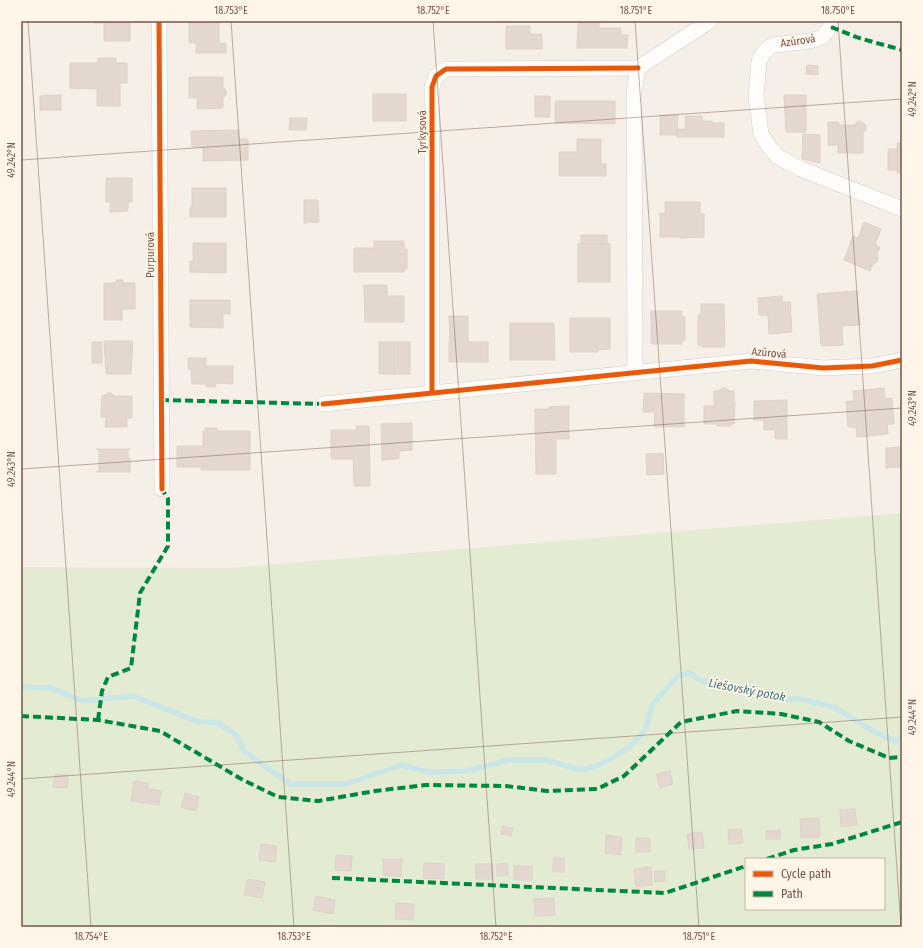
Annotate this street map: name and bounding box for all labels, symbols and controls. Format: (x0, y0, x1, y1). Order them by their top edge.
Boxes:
text: 18.753°E (214, 5, 248, 17)
text: 18.752°E (416, 5, 450, 17)
text: 18.751°E (620, 5, 652, 17)
text: 18.750°E (821, 5, 855, 17)
street label: Azúrová (780, 32, 816, 50)
text: 49.242°N (907, 81, 919, 117)
street label: Tyrkysová (416, 110, 429, 154)
text: 49.242°N (6, 142, 18, 178)
street label: Purpurová (144, 232, 157, 278)
street label: Azúrová (751, 345, 787, 361)
text: 49.243°N (907, 390, 919, 426)
text: 49.243°N (6, 451, 18, 487)
water label: Liešovský potok (707, 676, 787, 704)
text: 49.244°N (907, 699, 919, 735)
text: 49.244°N (6, 761, 18, 797)
legend (745, 858, 885, 910)
text: Cycle path (781, 867, 831, 881)
text: Path (781, 887, 803, 901)
text: 18.754°E (74, 931, 108, 943)
text: 18.753°E (277, 931, 311, 943)
text: 18.752°E (479, 931, 513, 943)
text: 18.751°E (683, 931, 715, 943)

